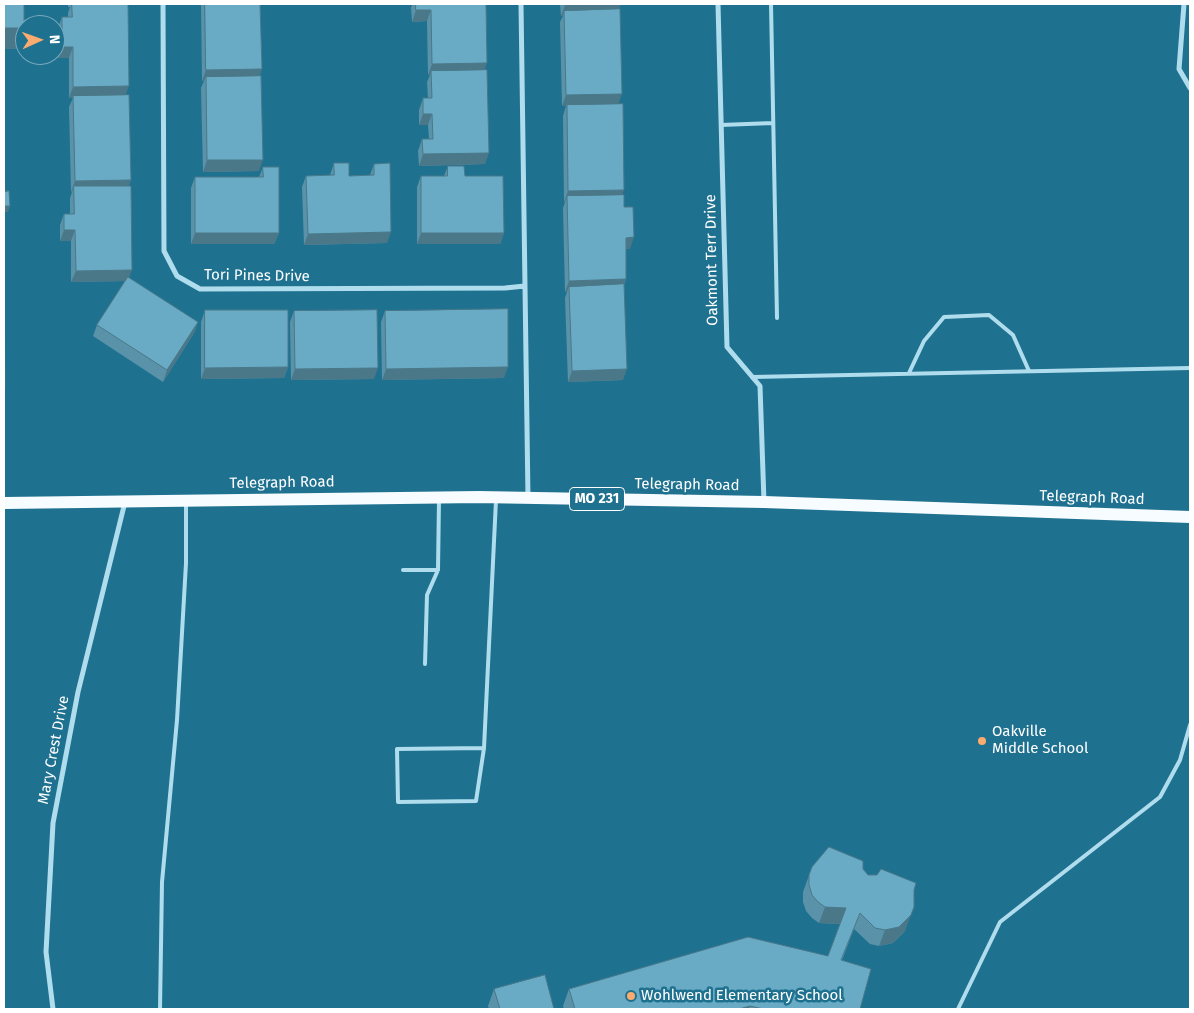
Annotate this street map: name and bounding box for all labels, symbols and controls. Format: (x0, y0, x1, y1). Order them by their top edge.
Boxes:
north arrow (15, 15, 65, 65)
text: N (46, 35, 63, 44)
street label: Oakmont Terr Drive (702, 194, 722, 326)
street label: Tori Pines Drive (204, 266, 310, 286)
street label: Telegraph Road (229, 473, 335, 493)
street label: Telegraph Road (634, 475, 740, 495)
street label: Telegraph Road (1039, 487, 1145, 509)
road number: MO 231 (570, 488, 624, 510)
street label: Mary Crest Drive (35, 694, 73, 806)
place label: Oakville Middle School (992, 723, 1088, 758)
marker: Oakville Middle School (976, 735, 988, 747)
place label: Wohlwend Elementary School (641, 987, 843, 1005)
marker: Wohlwend Elementary School (625, 990, 637, 1002)

